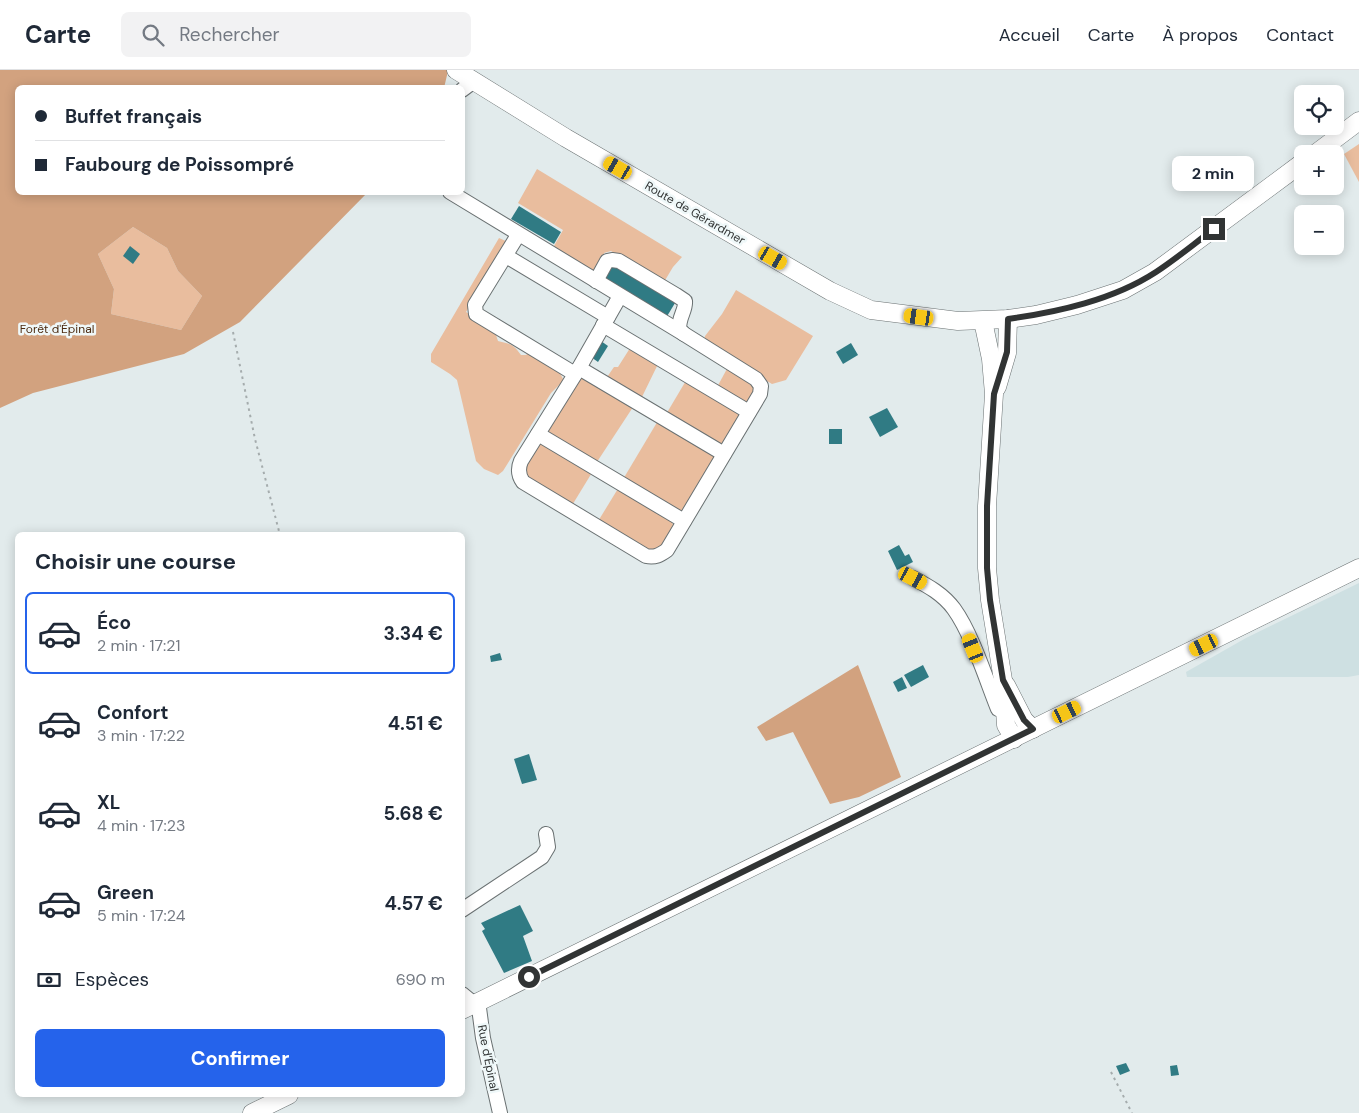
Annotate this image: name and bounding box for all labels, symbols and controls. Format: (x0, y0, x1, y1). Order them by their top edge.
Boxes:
search box (121, 12, 471, 57)
text: Carte (25, 19, 91, 50)
icon: search (139, 21, 167, 49)
text: Rechercher (179, 22, 280, 47)
text: Accueil (999, 23, 1060, 47)
text: Carte (1088, 23, 1134, 47)
text: À propos (1162, 23, 1238, 47)
text: Contact (1266, 23, 1334, 47)
map controls (1294, 85, 1344, 255)
button: locate (1294, 85, 1344, 135)
text: Buffet français (65, 104, 202, 129)
button: + (1294, 145, 1344, 195)
text: Faubourg de Poissompré (65, 152, 294, 177)
car (601, 154, 634, 182)
callout: 2 min (1173, 156, 1255, 192)
text: 2 min (1192, 163, 1234, 184)
street label: Route de Gérardmer (642, 178, 749, 249)
button: − (1294, 205, 1344, 255)
route end (1203, 218, 1225, 240)
car (756, 244, 789, 272)
car (903, 307, 934, 327)
park label: Forêt d'Épinal (20, 321, 94, 337)
text: Choisir une course (35, 547, 236, 576)
car (896, 564, 929, 592)
text: Éco (97, 610, 131, 635)
icon: car (37, 611, 82, 656)
text: 3.34 € (383, 621, 443, 646)
car (960, 631, 985, 665)
car (1187, 632, 1220, 658)
text: 2 min · 17:21 (97, 635, 180, 656)
car (1050, 699, 1083, 725)
text: Confort (97, 700, 169, 725)
icon: car (37, 701, 82, 746)
text: 4.51 € (388, 711, 443, 736)
text: 3 min · 17:22 (97, 725, 185, 746)
text: XL (97, 790, 120, 815)
icon: car (37, 791, 82, 836)
text: 5.68 € (383, 801, 443, 826)
text: 4 min · 17:23 (97, 815, 185, 836)
text: Green (97, 880, 154, 905)
icon: car (37, 881, 82, 926)
text: 4.57 € (384, 891, 443, 916)
text: 5 min · 17:24 (97, 905, 185, 926)
icon: cash (35, 966, 63, 994)
route start (518, 966, 540, 988)
text: Espèces (75, 967, 149, 992)
text: 690 m (396, 969, 445, 990)
street label: Rue d’Épinal (474, 1023, 502, 1093)
button: Confirmer (35, 1029, 445, 1087)

